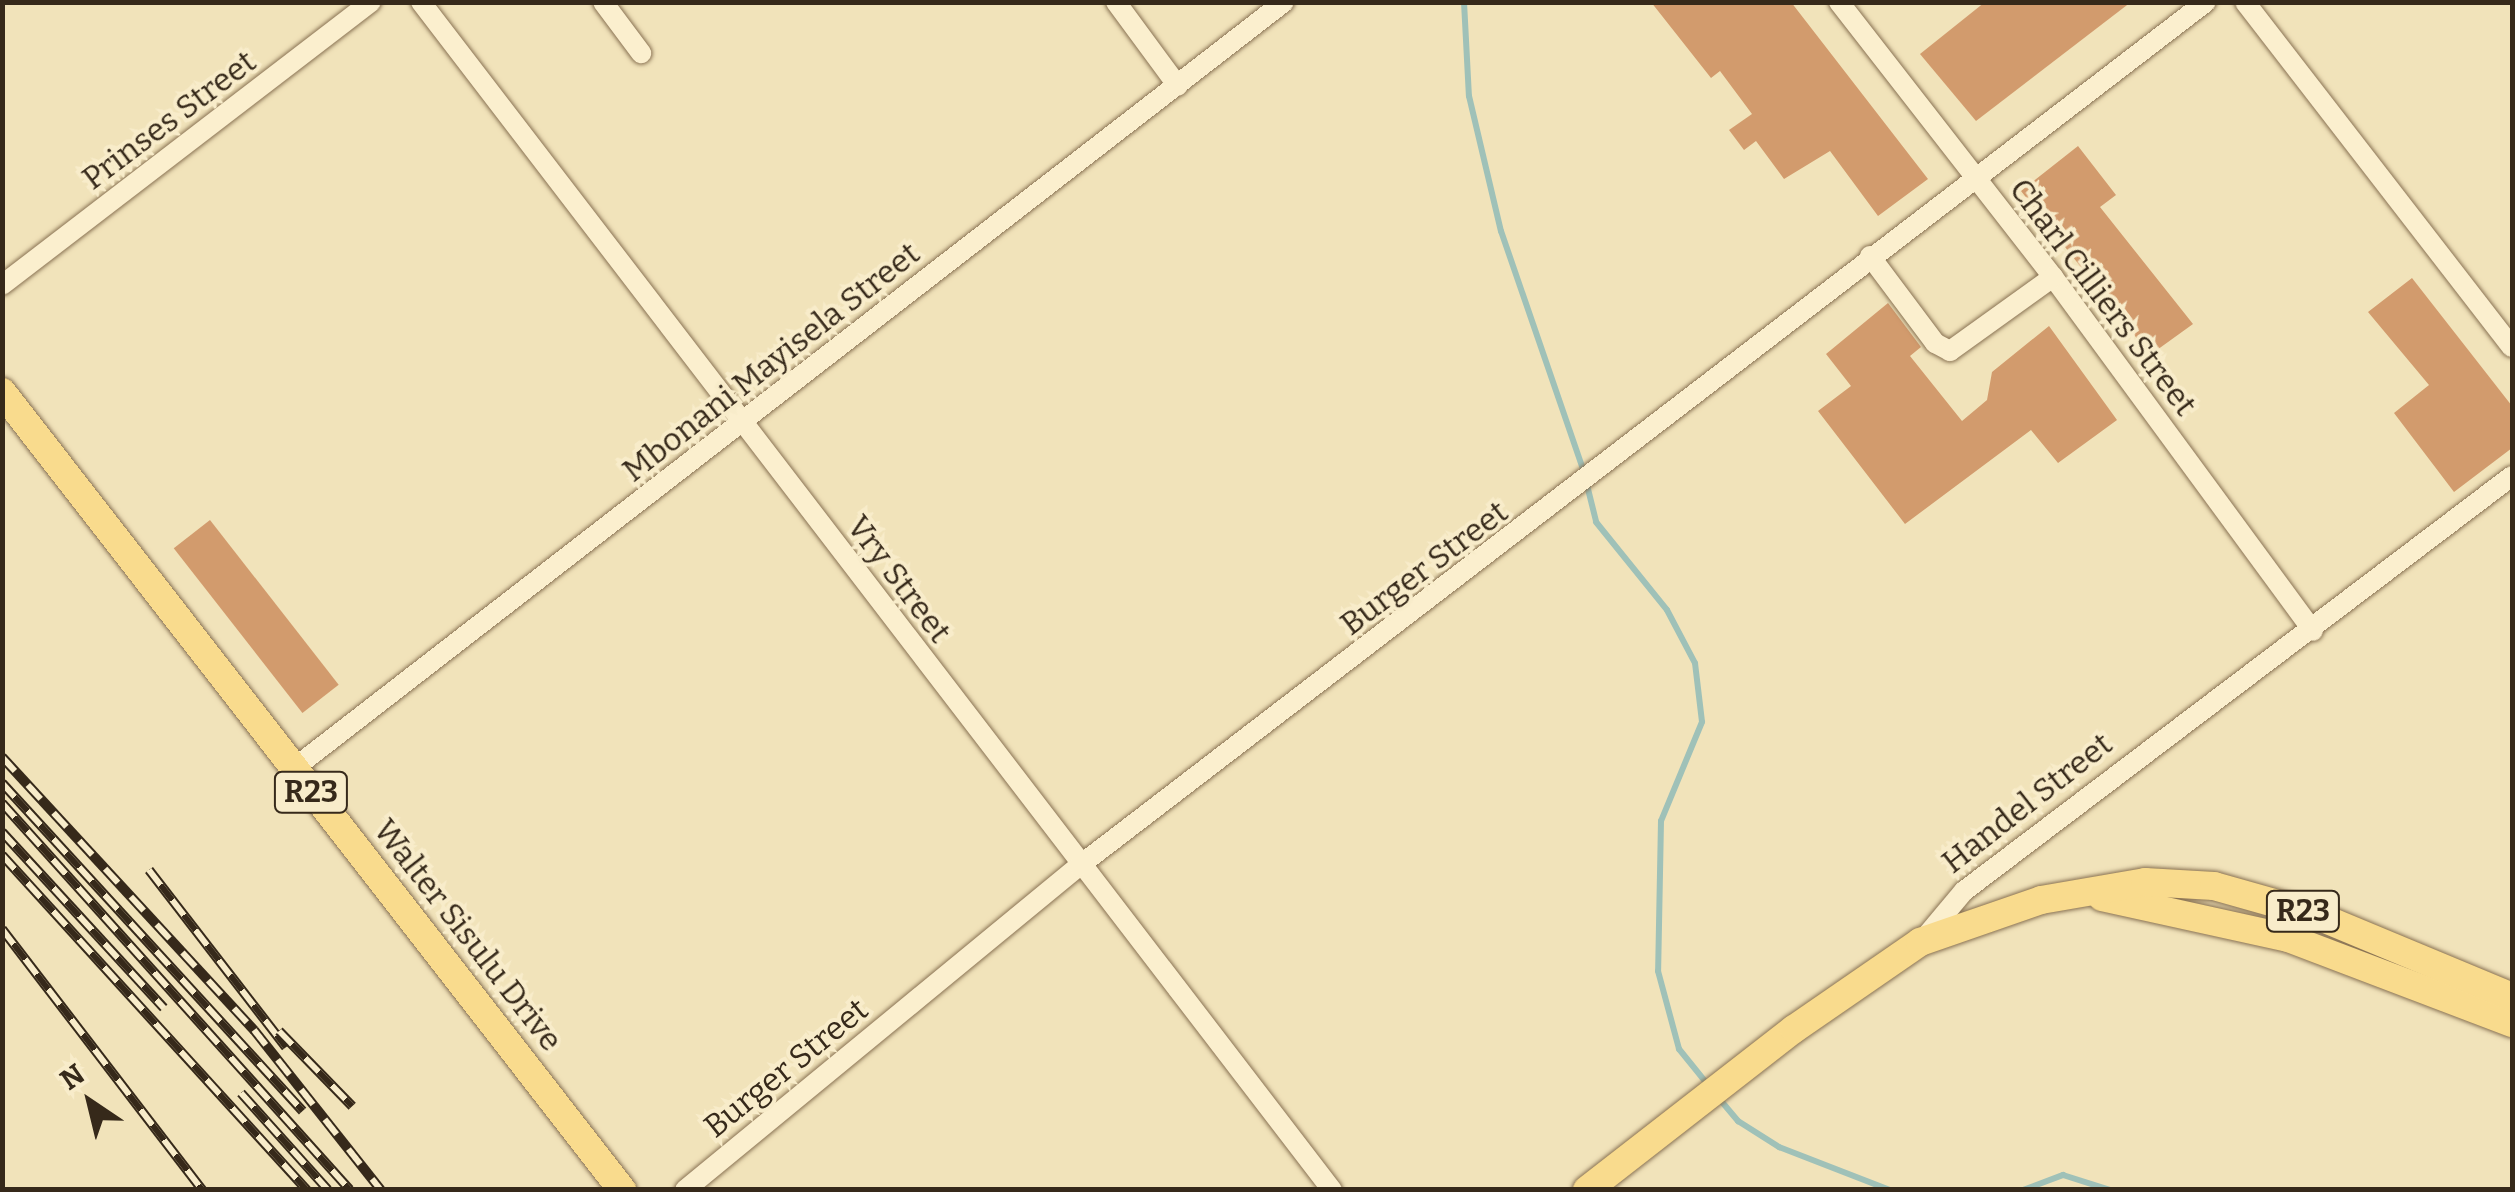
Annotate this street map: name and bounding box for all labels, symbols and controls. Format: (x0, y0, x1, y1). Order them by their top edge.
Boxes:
street label: Prinses Street (75, 42, 263, 198)
street label: Charl Cilliers Street (2001, 171, 2205, 423)
street label: Mbonani Mayisela Street (615, 234, 927, 490)
street label: Burger Street (1333, 493, 1515, 643)
street label: Vry Street (839, 508, 959, 650)
street label: Handel Street (1934, 725, 2120, 881)
road number: R23 (274, 767, 348, 817)
street label: Walter Sisulu Drive (366, 812, 570, 1058)
road number: R23 (2266, 886, 2340, 936)
street label: Burger Street (696, 990, 876, 1146)
north arrow (40, 1052, 140, 1152)
text: N (54, 1057, 91, 1097)

